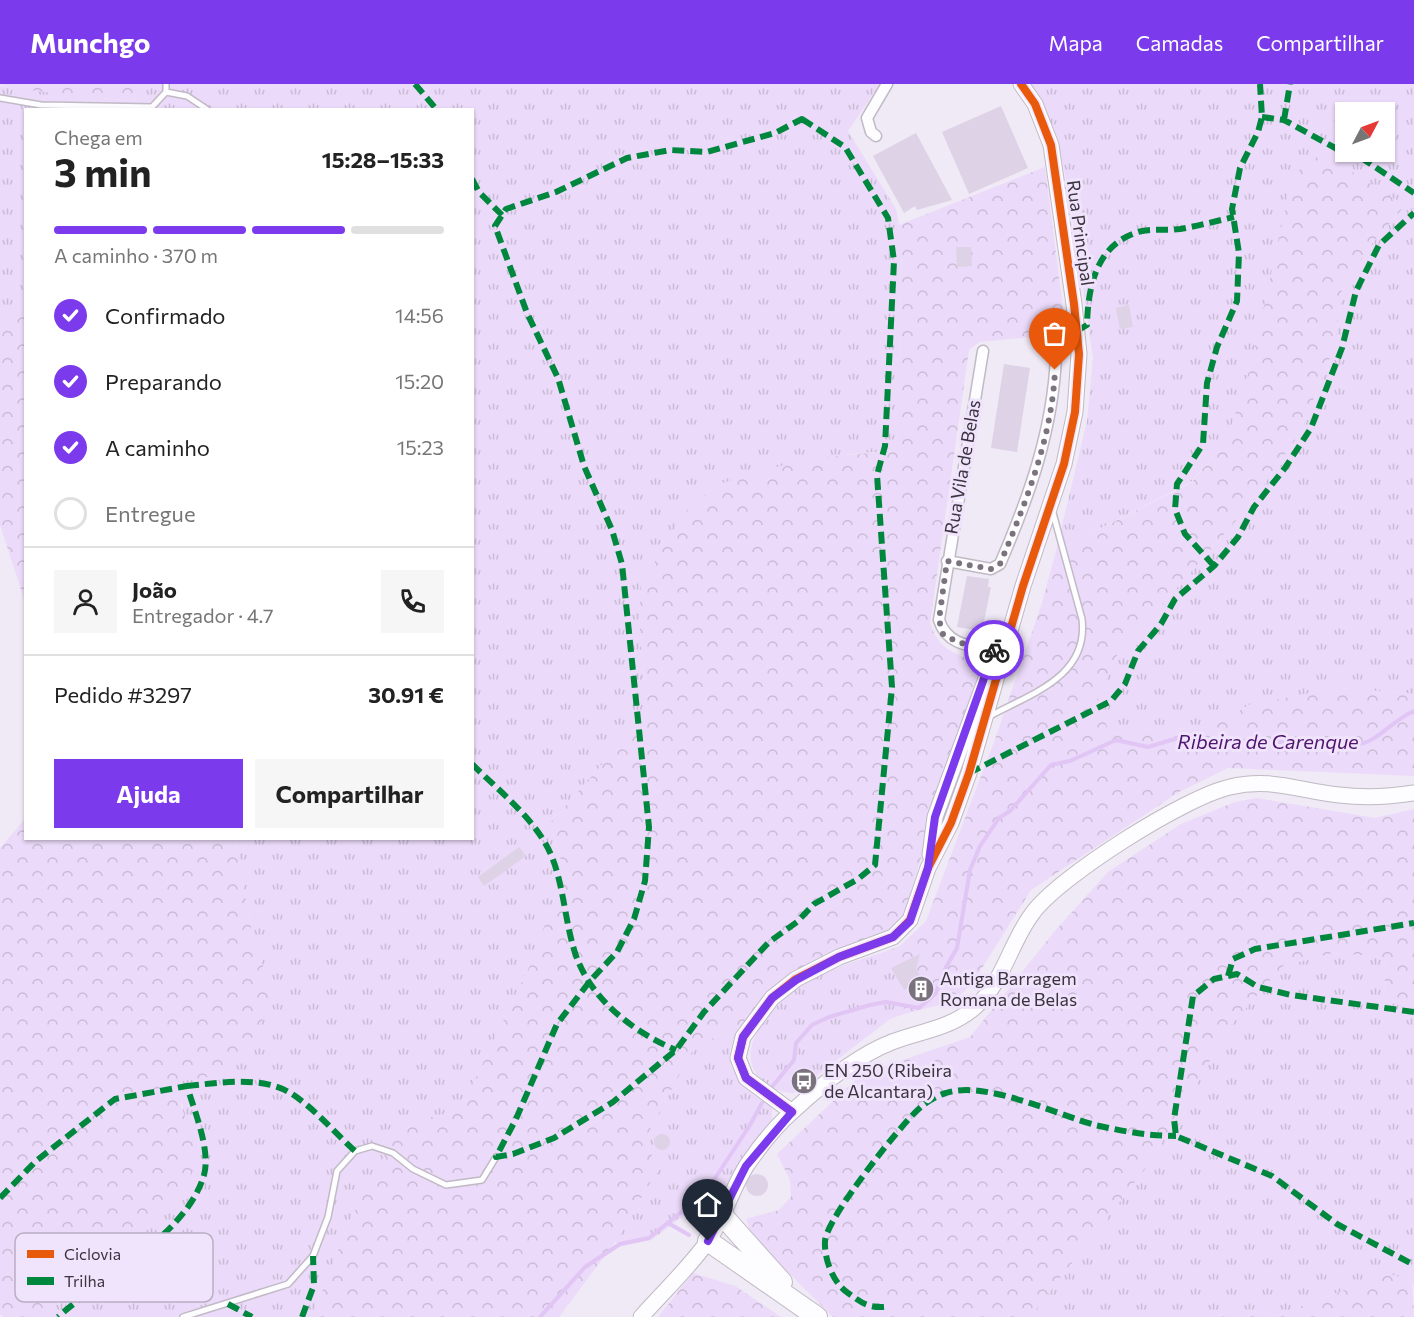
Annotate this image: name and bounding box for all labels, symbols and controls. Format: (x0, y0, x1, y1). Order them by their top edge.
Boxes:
text: Munchgo (30, 25, 151, 59)
text: Mapa (1049, 30, 1103, 55)
text: Camadas (1136, 30, 1223, 55)
text: Compartilhar (1256, 30, 1384, 55)
north arrow (1335, 102, 1395, 162)
map controls (1335, 102, 1395, 162)
text: Chega em (54, 125, 143, 149)
text: 15:28–15:33 (322, 146, 444, 173)
text: 3 min (54, 147, 152, 195)
street label: Rua Principal (1063, 179, 1099, 287)
text: A caminho · 370 m (54, 243, 218, 267)
icon: check (54, 299, 87, 332)
text: Confirmado (105, 302, 226, 329)
text: 14:56 (395, 303, 444, 327)
pin (1029, 308, 1080, 370)
icon: bag (1038, 317, 1071, 350)
icon: check (54, 365, 87, 398)
text: Preparando (105, 368, 222, 395)
text: 15:20 (395, 369, 444, 393)
street label: Rua Vila de Belas (939, 398, 985, 536)
icon: check (54, 431, 87, 464)
text: A caminho (105, 434, 210, 461)
text: 15:23 (397, 435, 444, 459)
text: Entregue (105, 500, 196, 527)
button: person (54, 570, 117, 633)
button: phone (381, 570, 444, 633)
text: João (132, 576, 177, 603)
text: Entregador · 4.7 (132, 603, 274, 627)
courier (964, 620, 1024, 680)
icon: bike (978, 634, 1011, 667)
text: Pedido #3297 (54, 681, 192, 708)
text: 30.91 € (368, 681, 444, 708)
water label: Ribeira de Carenque (1177, 729, 1359, 753)
button: Ajuda (54, 759, 243, 828)
button: Compartilhar (255, 759, 444, 828)
place label: Antiga Barragem Romana de Belas (940, 967, 1077, 1010)
building icon: Antiga Barragem Romana de Belas (906, 974, 936, 1004)
place label: EN 250 (Ribeira de Alcantara) (824, 1059, 952, 1102)
bus stop icon: EN 250 (Ribeira de Alcantara) (789, 1066, 819, 1096)
pin (682, 1179, 733, 1241)
icon: home (691, 1188, 724, 1221)
legend (15, 1233, 213, 1302)
text: Ciclovia (64, 1244, 121, 1263)
text: Trilha (64, 1271, 105, 1290)

